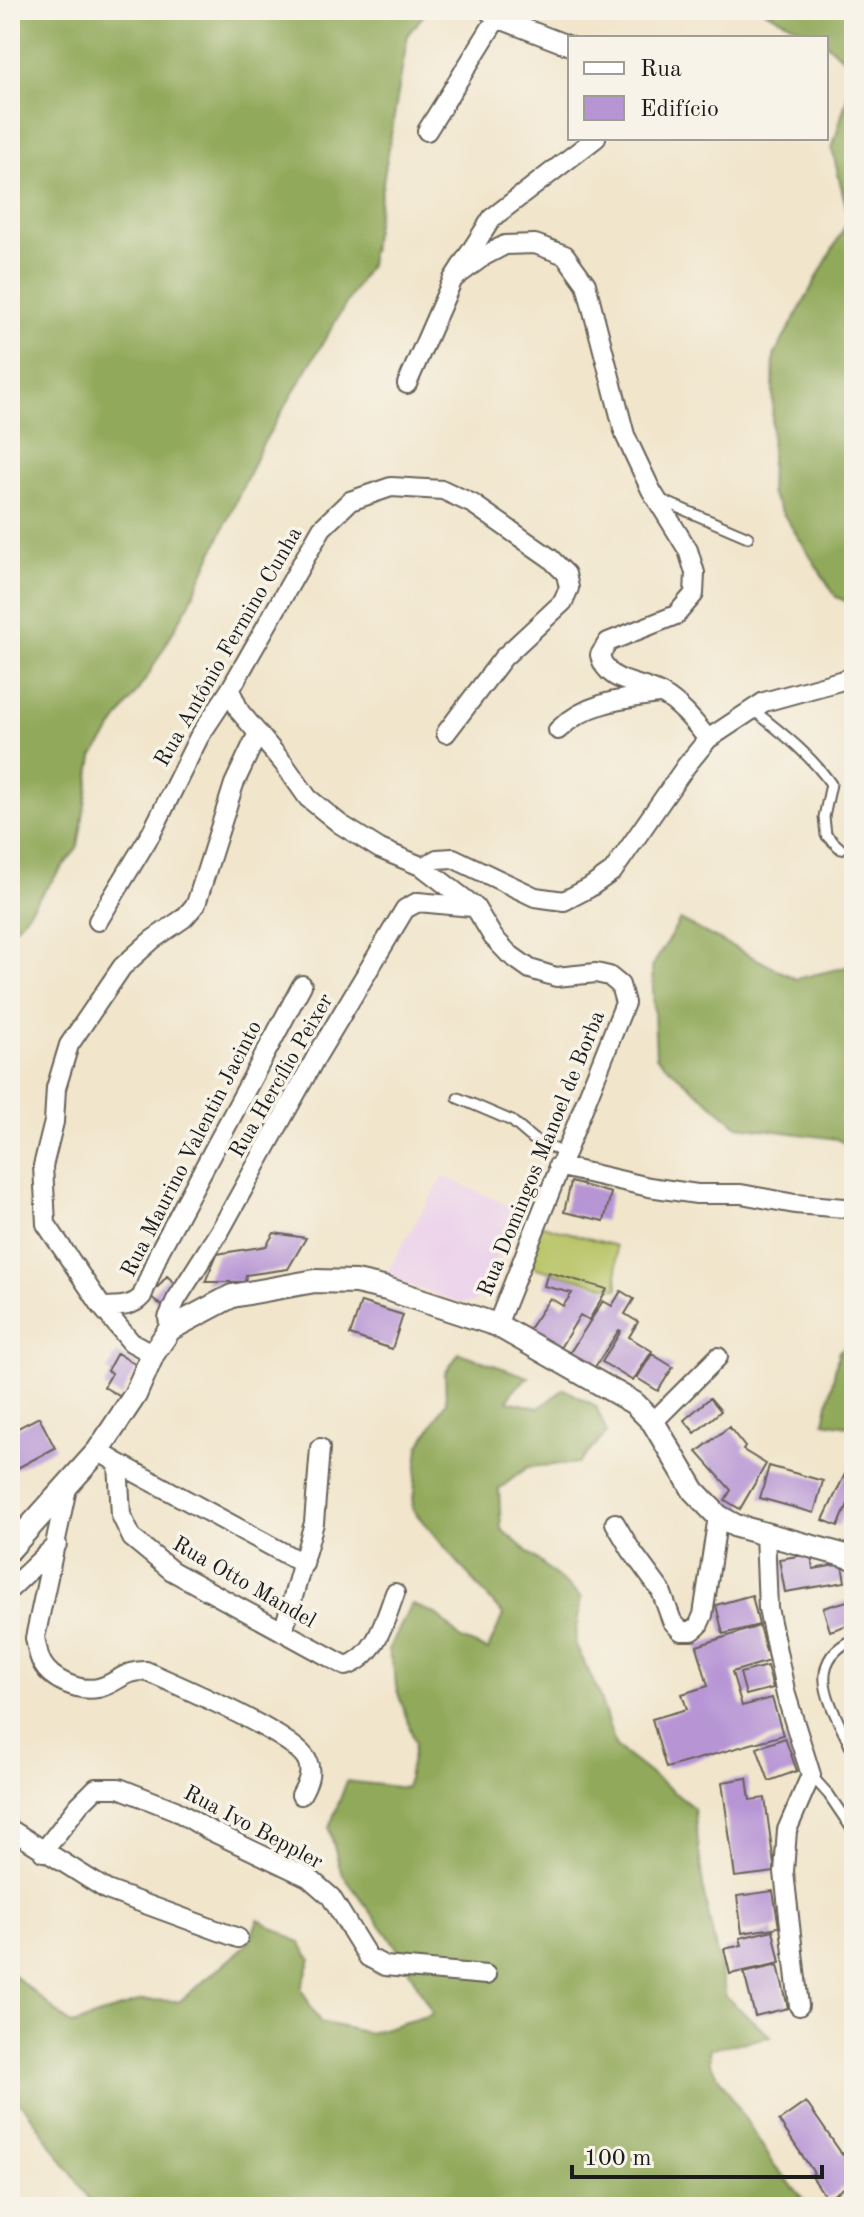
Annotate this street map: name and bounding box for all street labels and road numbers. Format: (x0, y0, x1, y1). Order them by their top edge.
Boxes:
street label: Rua Antônio Fermino Cunha (151, 523, 307, 771)
street label: Rua Hercílio Peixer (226, 990, 338, 1162)
street label: Rua Domingos Manoel de Borba (474, 1008, 609, 1300)
street label: Rua Maurino Valentin Jacinto (118, 1017, 266, 1280)
street label: Rua Otto Mandel (169, 1533, 319, 1633)
street label: Rua Ivo Beppler (180, 1782, 326, 1874)

